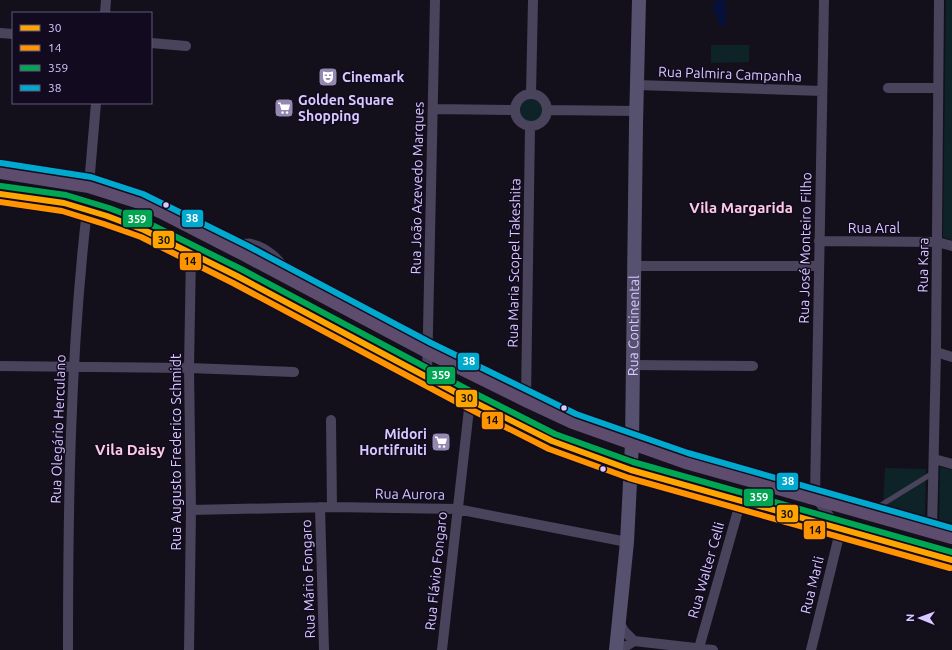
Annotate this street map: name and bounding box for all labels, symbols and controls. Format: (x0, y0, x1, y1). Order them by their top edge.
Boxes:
legend (12, 12, 152, 104)
text: 30 (48, 21, 62, 34)
text: 14 (48, 41, 62, 54)
text: 359 (48, 61, 68, 74)
street label: Rua Palmira Campanha (658, 63, 802, 85)
theatre icon: Cinemark (317, 66, 339, 88)
place label: Cinemark (342, 69, 405, 85)
text: 38 (48, 81, 62, 94)
place label: Golden Square Shopping (298, 92, 394, 124)
supermarket icon: Golden Square Shopping (273, 97, 295, 119)
street label: Rua João Azevedo Marques (407, 101, 427, 275)
street label: Rua José Monteiro Filho (796, 172, 814, 324)
street label: Rua Maria Scopel Takeshita (505, 178, 523, 348)
district label: Vila Margarida (689, 199, 793, 216)
unlabelled marker (161, 200, 171, 210)
line badge: 359 (122, 209, 153, 228)
line badge: 38 (181, 209, 204, 228)
text: 38 (186, 212, 198, 224)
text: 359 (128, 213, 146, 225)
street label: Rua Aral (848, 220, 901, 236)
line badge: 30 (152, 230, 175, 249)
text: 30 (158, 234, 170, 246)
street label: Rua Kara (915, 237, 931, 293)
line badge: 14 (179, 252, 202, 271)
text: 14 (184, 255, 196, 267)
street label: Rua Continental (625, 275, 642, 376)
line badge: 38 (457, 352, 480, 371)
street label: Rua Augusto Frederico Schmidt (168, 353, 184, 550)
street label: Rua Olegário Herculano (47, 354, 69, 504)
text: 38 (463, 355, 475, 367)
line badge: 359 (426, 366, 456, 385)
text: 359 (432, 369, 450, 381)
line badge: 30 (455, 389, 478, 408)
text: 30 (461, 392, 473, 404)
unlabelled marker (559, 403, 569, 413)
line badge: 14 (481, 411, 504, 430)
text: 14 (486, 414, 498, 426)
place label: Midori Hortifruiti (359, 426, 427, 458)
supermarket icon: Midori Hortifruiti (430, 431, 452, 453)
district label: Vila Daisy (95, 441, 165, 458)
unlabelled marker (598, 464, 608, 474)
line badge: 38 (776, 472, 799, 491)
text: 38 (782, 475, 794, 487)
street label: Rua Aurora (375, 485, 445, 503)
line badge: 359 (743, 488, 774, 507)
text: 359 (750, 491, 768, 503)
line badge: 30 (776, 504, 799, 523)
text: 30 (781, 508, 793, 520)
street label: Rua Flávio Fongaro (422, 511, 450, 631)
street label: Rua Mário Fongaro (298, 519, 318, 639)
street label: Rua Walter Celli (685, 520, 727, 620)
line badge: 14 (803, 520, 826, 540)
text: 14 (809, 524, 821, 536)
street label: Rua Marli (797, 555, 827, 615)
north arrow (900, 598, 940, 638)
text: N (904, 614, 916, 622)

